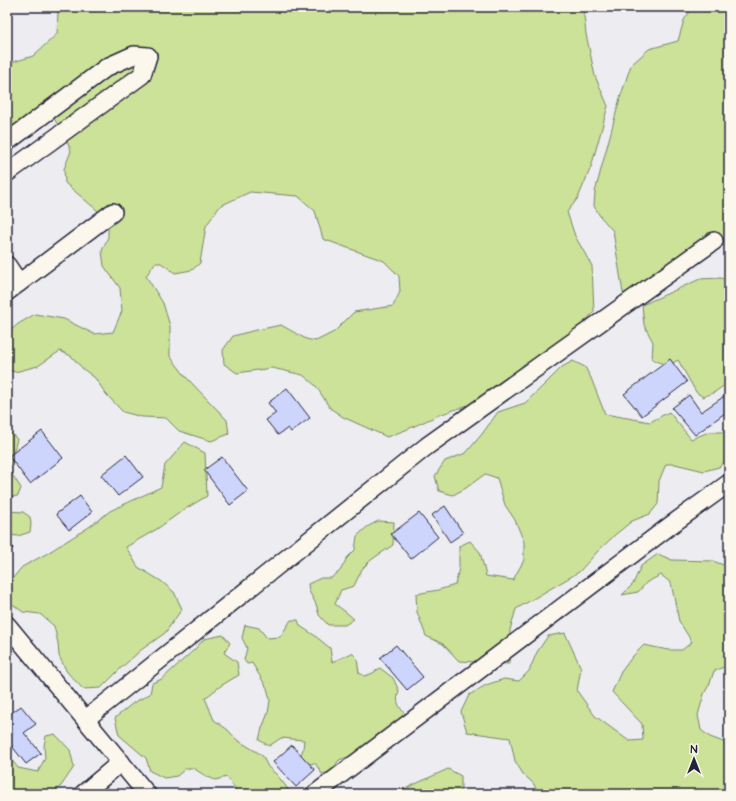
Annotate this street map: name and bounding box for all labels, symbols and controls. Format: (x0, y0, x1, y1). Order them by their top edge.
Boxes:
north arrow (674, 739, 714, 779)
text: N (691, 742, 698, 757)

